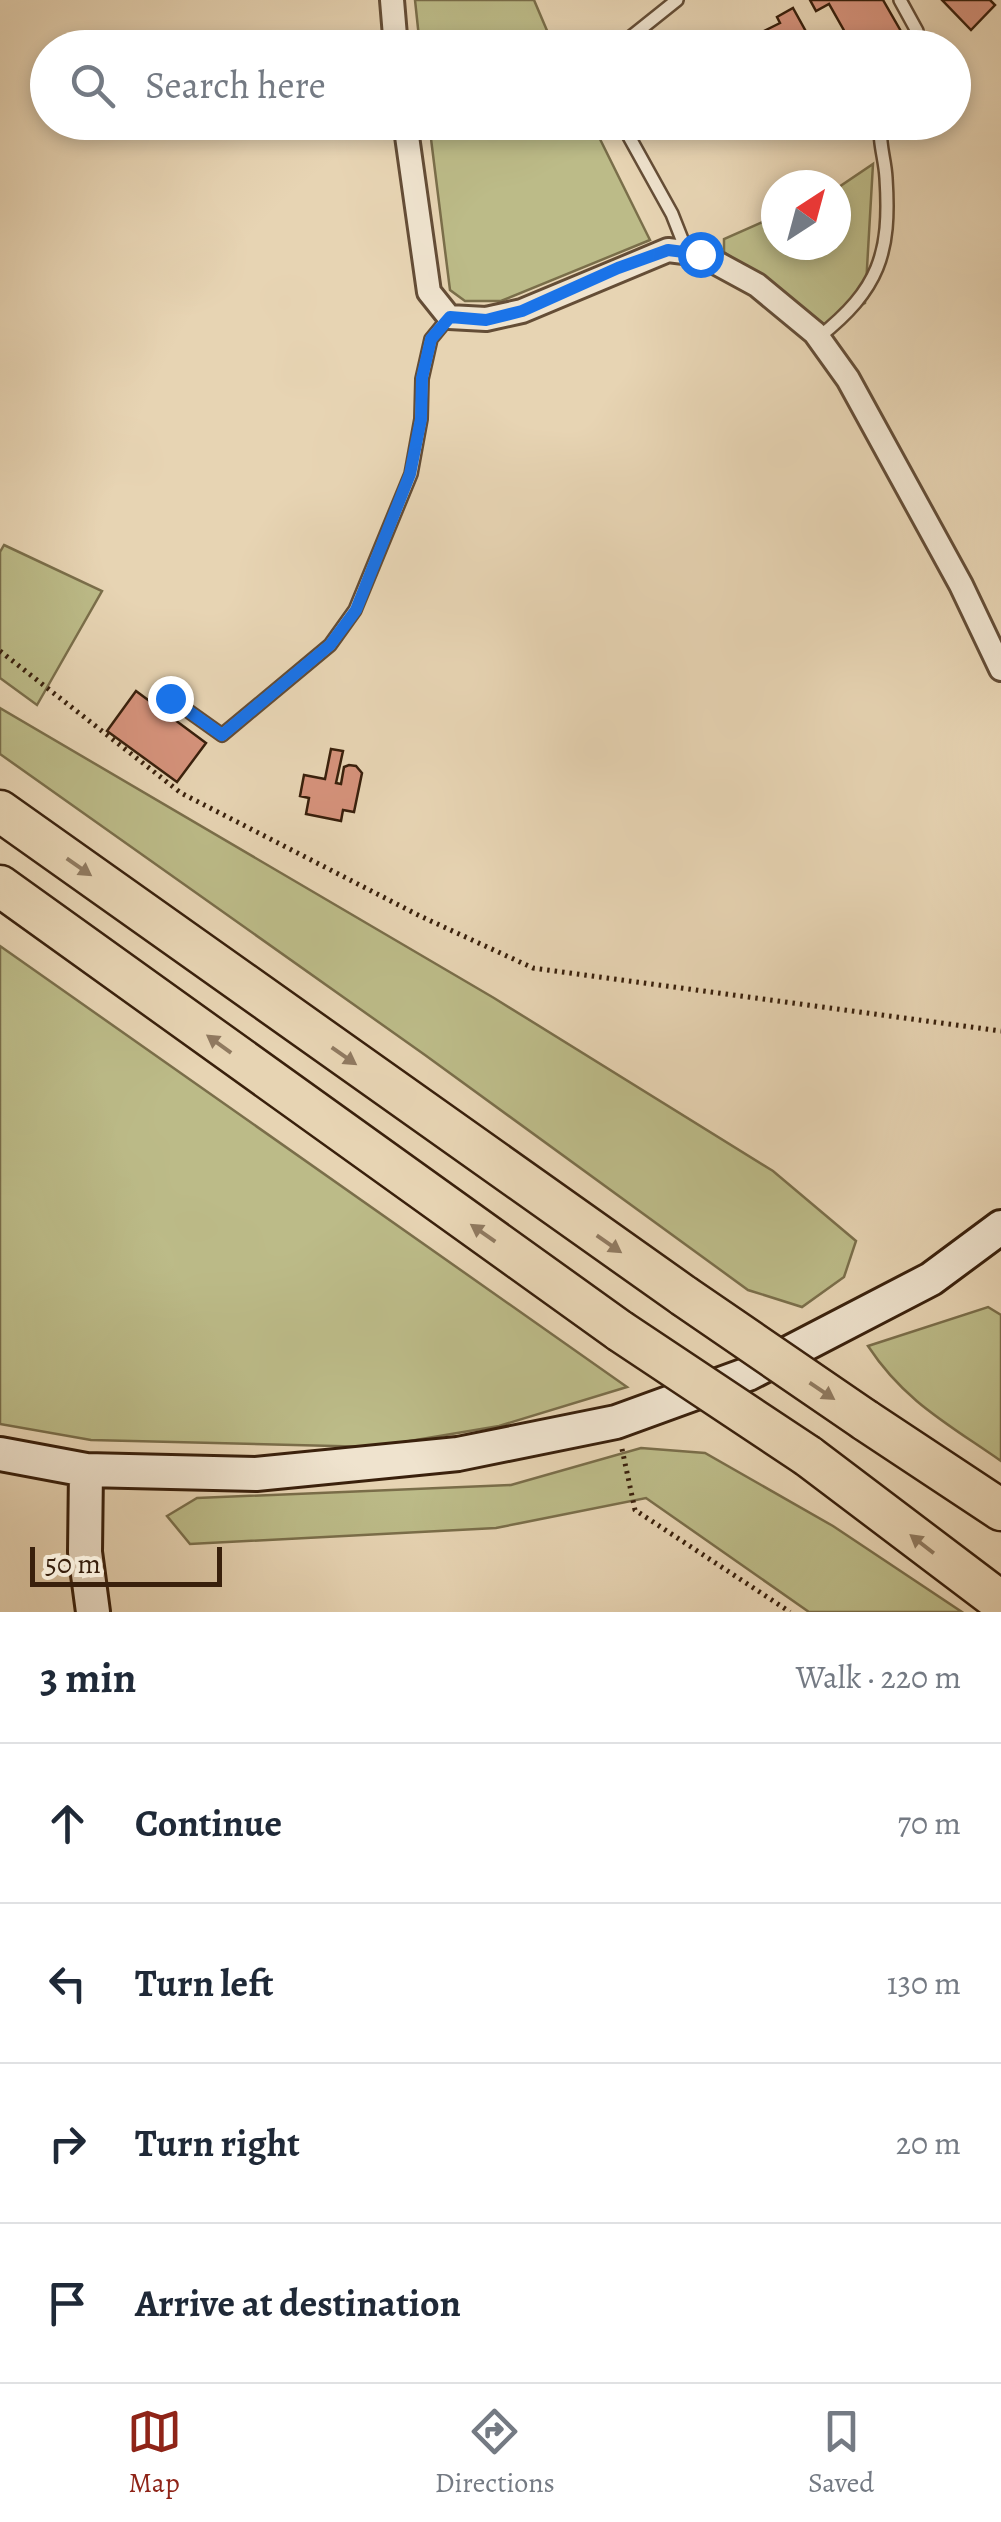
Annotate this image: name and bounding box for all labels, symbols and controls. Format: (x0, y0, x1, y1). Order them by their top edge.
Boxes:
search box (30, 30, 971, 140)
icon: search (65, 58, 120, 113)
text: Search here (145, 59, 326, 111)
north arrow (761, 170, 851, 260)
route start (678, 232, 724, 278)
route end (148, 676, 194, 722)
one-way arrow (66, 857, 93, 876)
one-way arrow (206, 1035, 232, 1054)
one-way arrow (331, 1046, 357, 1065)
one-way arrow (470, 1224, 497, 1243)
one-way arrow (596, 1233, 623, 1253)
one-way arrow (809, 1381, 836, 1399)
one-way arrow (910, 1534, 936, 1555)
scale bar (30, 1542, 222, 1586)
text: 50 m (45, 1545, 101, 1583)
text: 3 min (40, 1649, 136, 1706)
text: Walk · 220 m (796, 1655, 961, 1699)
icon: ahead (40, 1796, 95, 1851)
text: Continue (135, 1797, 282, 1849)
text: 70 m (898, 1801, 961, 1845)
icon: left (40, 1956, 95, 2011)
text: Turn left (135, 1957, 274, 2009)
text: 130 m (887, 1961, 961, 2005)
icon: right (40, 2116, 95, 2171)
text: Turn right (135, 2117, 300, 2169)
text: 20 m (896, 2121, 961, 2165)
icon: arrive (40, 2276, 95, 2331)
text: Arrive at destination (135, 2277, 461, 2329)
tab: Map (127, 2404, 182, 2502)
tab: Directions (435, 2404, 555, 2502)
tab: Saved (808, 2404, 874, 2502)

